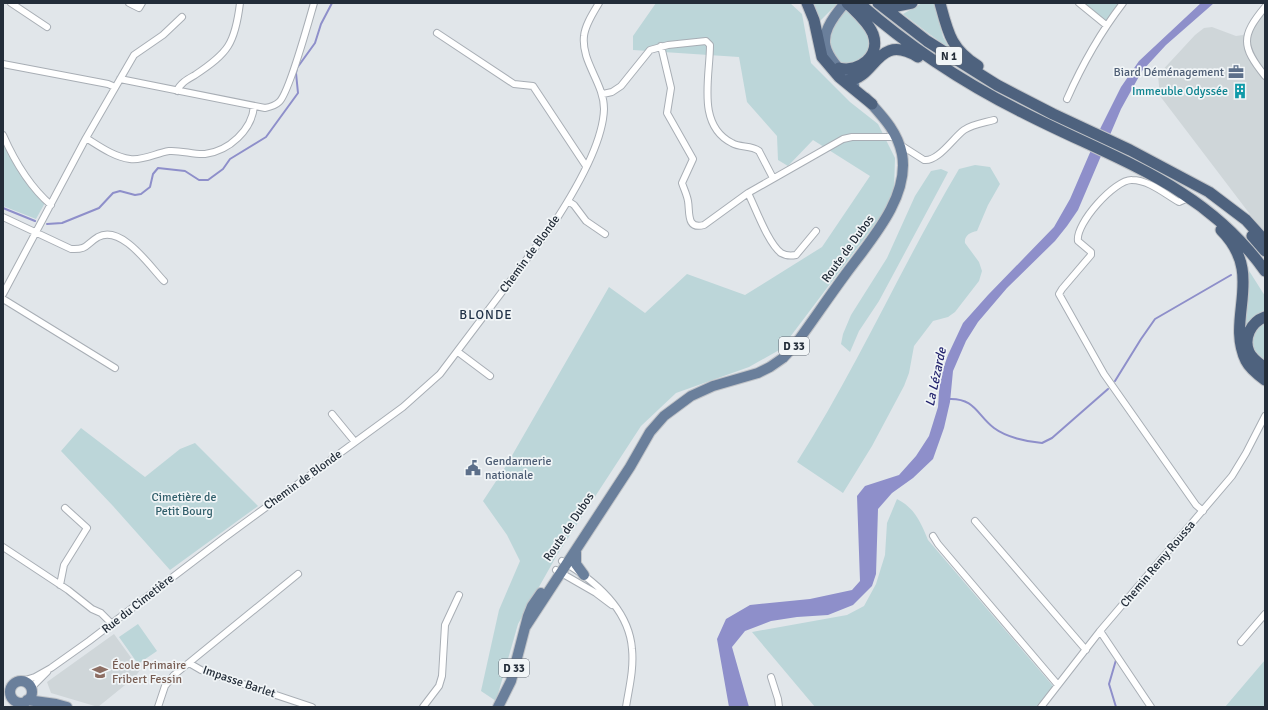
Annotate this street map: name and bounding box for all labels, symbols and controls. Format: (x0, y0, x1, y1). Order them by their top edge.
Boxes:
road number: N 1 (936, 47, 962, 65)
office icon: Biard Déménagement (1227, 63, 1245, 81)
place label: Biard Déménagement (1114, 65, 1224, 80)
building icon: Immeuble Odyssée (1231, 82, 1249, 100)
place label: Immeuble Odyssée (1132, 84, 1228, 99)
street label: Chemin de Blonde (497, 212, 563, 296)
street label: Route de Dubos (818, 212, 878, 286)
district label: BLONDE (459, 307, 513, 323)
road number: D 33 (779, 337, 809, 355)
water label: La Lézarde (922, 345, 950, 408)
street label: Chemin de Blonde (261, 447, 345, 513)
place label: Gendarmerie nationale (485, 454, 552, 483)
public building icon: Gendarmerie nationale (464, 459, 482, 477)
park label: Cimetière de Petit Bourg (152, 490, 216, 519)
street label: Route de Dubos (540, 490, 598, 564)
street label: Chemin Remy Roussa (1117, 517, 1199, 611)
street label: Rue du Cimetière (99, 571, 177, 637)
place label: École Primaire Fribert Fessin (112, 658, 186, 687)
road number: D 33 (499, 659, 529, 677)
school or university icon: École Primaire Fribert Fessin (91, 663, 109, 681)
street label: Impasse Barlet (201, 663, 277, 701)

